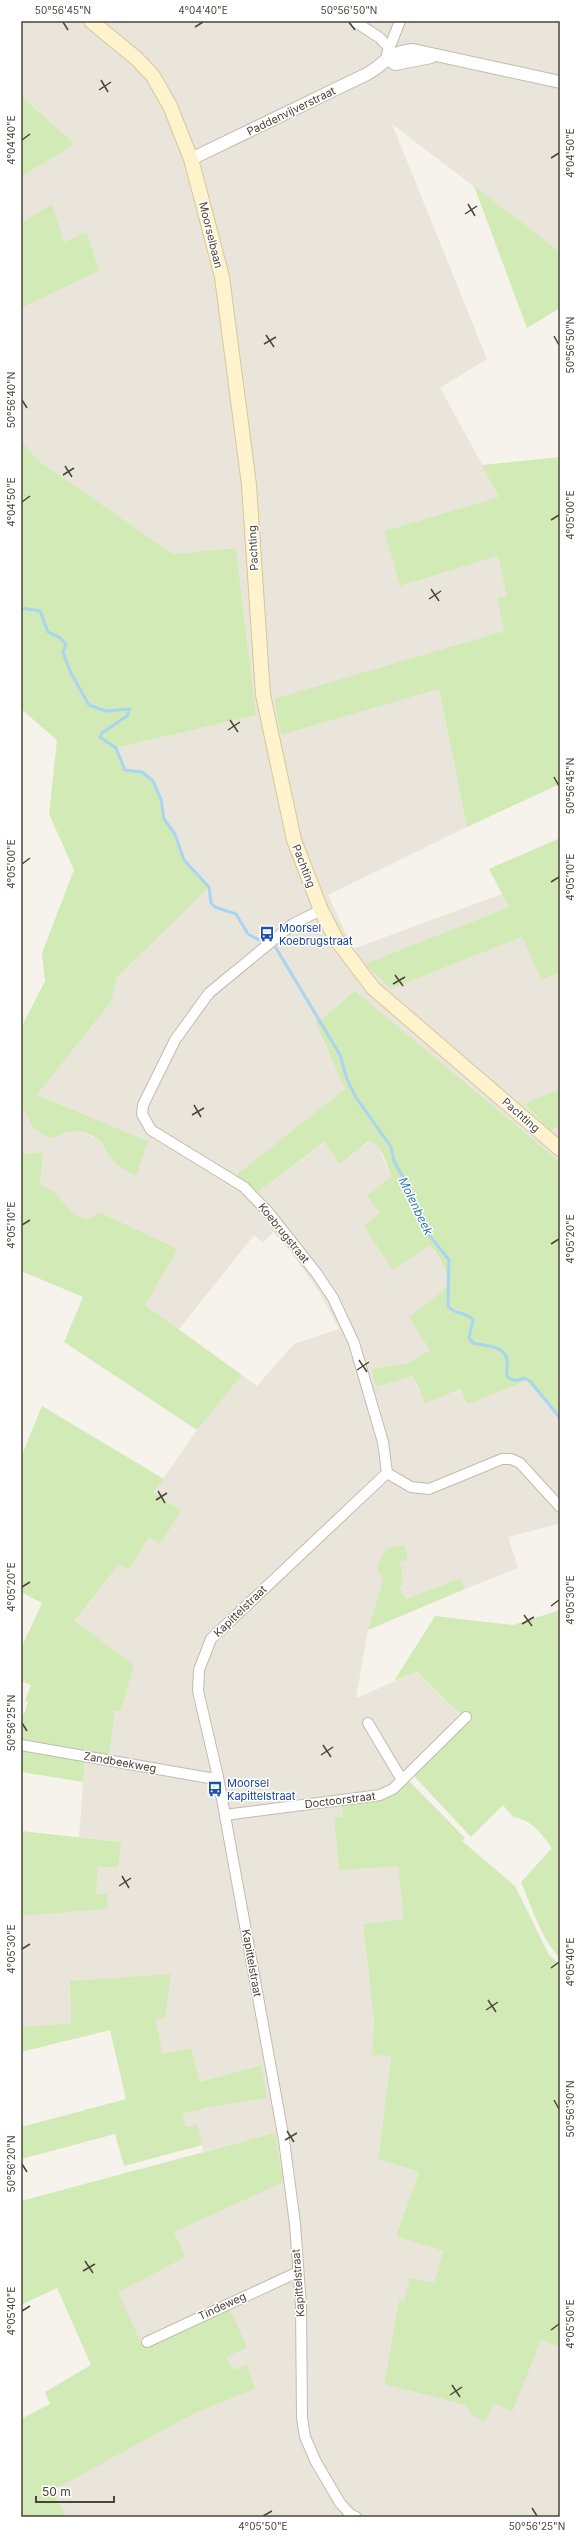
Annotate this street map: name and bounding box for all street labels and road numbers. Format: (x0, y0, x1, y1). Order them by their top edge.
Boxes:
street label: Paddenvijverstraat (244, 83, 338, 139)
street label: Moorselbaan (196, 200, 226, 270)
street label: Pachting (245, 525, 261, 571)
street label: Pachting (289, 842, 319, 890)
street label: Pachting (499, 1095, 543, 1135)
street label: Koebrugstraat (255, 1200, 313, 1266)
street label: Kapittelstraat (211, 1582, 270, 1640)
street label: Zandbeekweg (82, 1749, 158, 1775)
street label: Doctoorstraat (304, 1789, 377, 1811)
street label: Kapittelstraat (239, 1928, 265, 1998)
street label: Kapittelstraat (289, 2248, 307, 2318)
street label: Tindeweg (196, 2289, 248, 2323)

